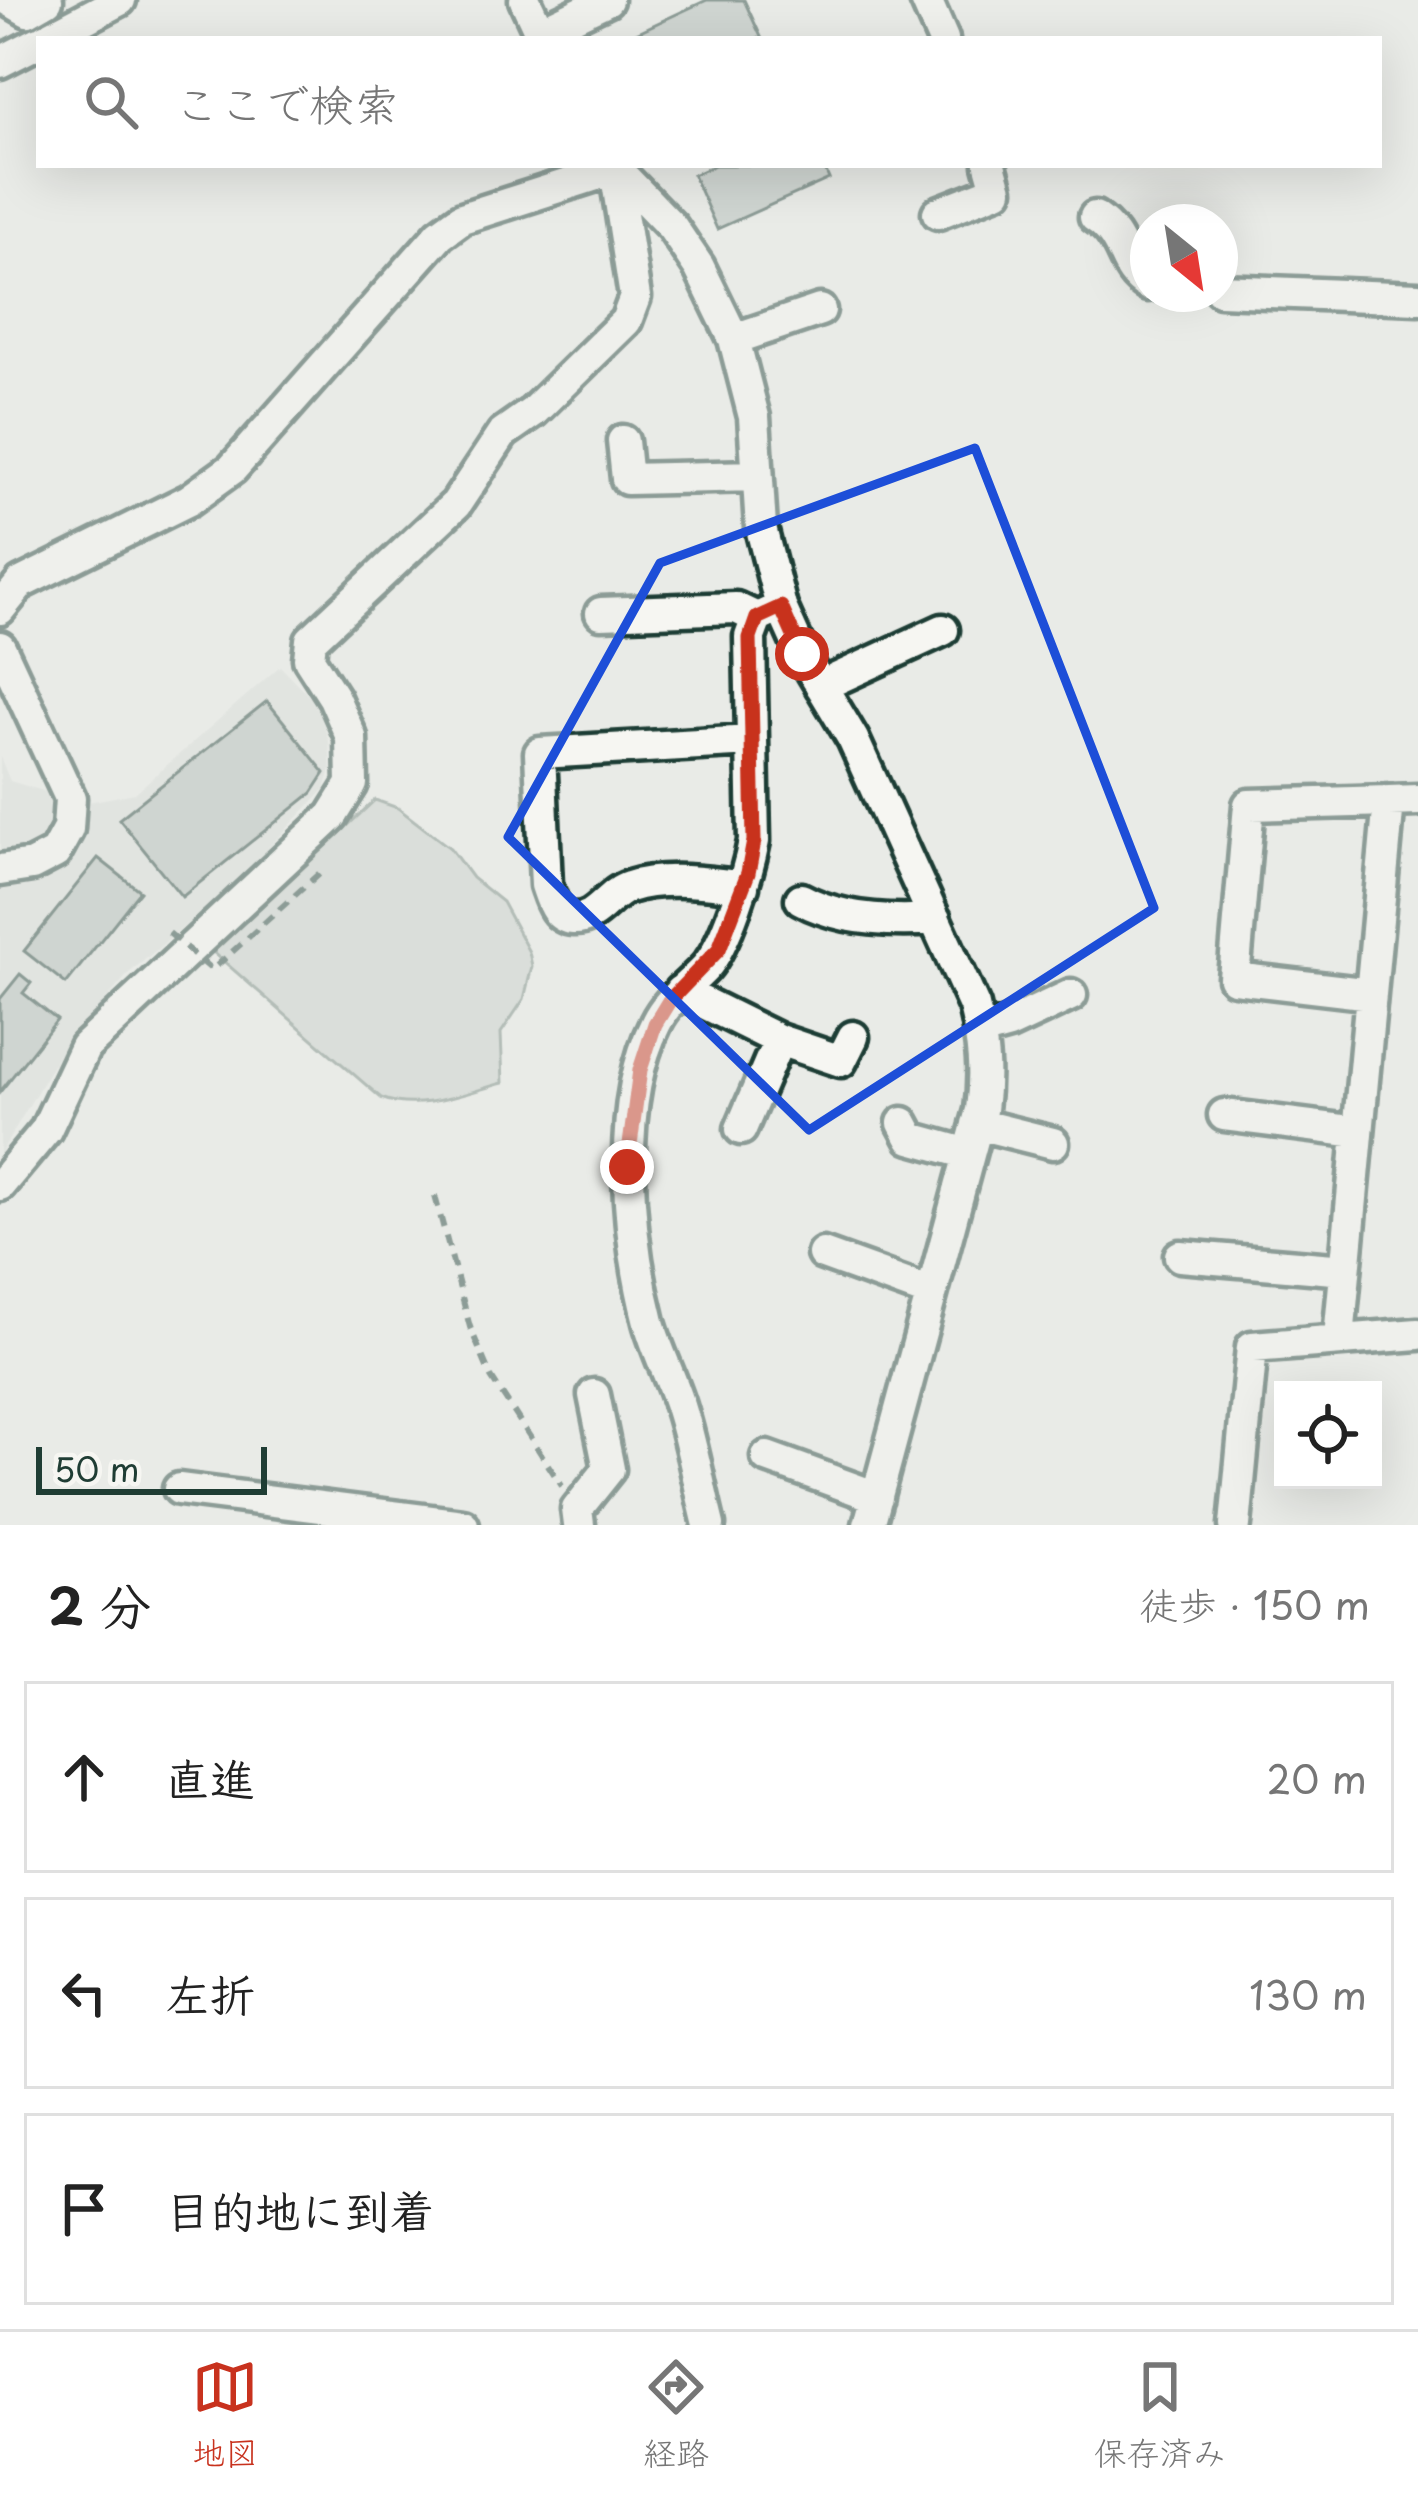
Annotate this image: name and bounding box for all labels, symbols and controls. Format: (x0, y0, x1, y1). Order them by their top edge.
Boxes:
search box (36, 36, 1382, 168)
text: ここで検索 (174, 68, 399, 136)
icon: search (78, 69, 144, 135)
north arrow (1130, 204, 1238, 312)
route start (775, 627, 829, 681)
route end (600, 1140, 654, 1194)
map controls (1274, 1381, 1382, 1489)
button: locate (1274, 1381, 1382, 1489)
scale bar (36, 1441, 267, 1494)
text: 50 m (54, 1443, 140, 1493)
text: 2 分 (48, 1565, 151, 1642)
text: 徒歩 · 150 m (1139, 1574, 1370, 1633)
text: 直進 (165, 1743, 255, 1811)
icon: ahead (51, 1744, 117, 1810)
text: 20 m (1266, 1748, 1367, 1807)
text: 左折 (165, 1959, 255, 2027)
icon: left (51, 1960, 117, 2026)
text: 130 m (1249, 1964, 1367, 2023)
text: 目的地に到着 (165, 2175, 435, 2243)
icon: arrive (51, 2176, 117, 2242)
tab: 地図 (192, 2354, 258, 2476)
tab: 経路 (643, 2354, 709, 2476)
tab: 保存済み (1094, 2354, 1226, 2476)

